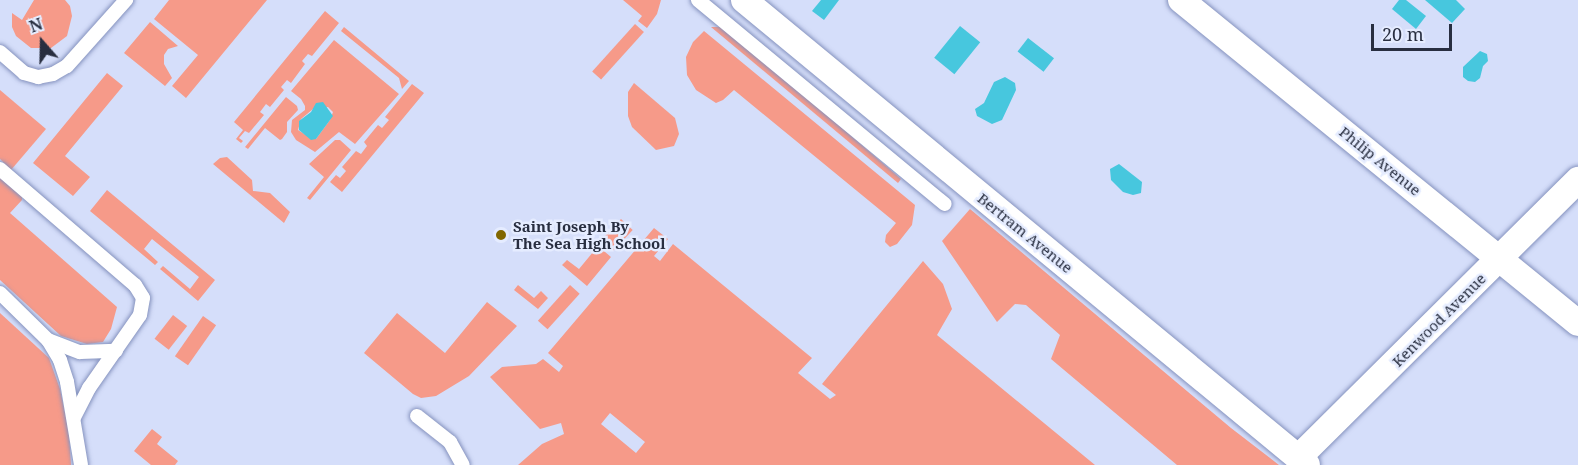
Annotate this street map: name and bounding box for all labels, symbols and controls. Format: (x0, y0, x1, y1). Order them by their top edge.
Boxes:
north arrow (12, 12, 72, 72)
scale bar (1374, 12, 1455, 50)
text: N (26, 13, 46, 38)
text: 20 m (1382, 22, 1424, 46)
street label: Philip Avenue (1336, 123, 1424, 199)
street label: Bertram Avenue (974, 189, 1076, 277)
place label: Saint Joseph By The Sea High School (513, 217, 666, 252)
marker: Saint Joseph By The Sea High School (494, 228, 508, 242)
street label: Kenwood Avenue (1388, 269, 1490, 371)

